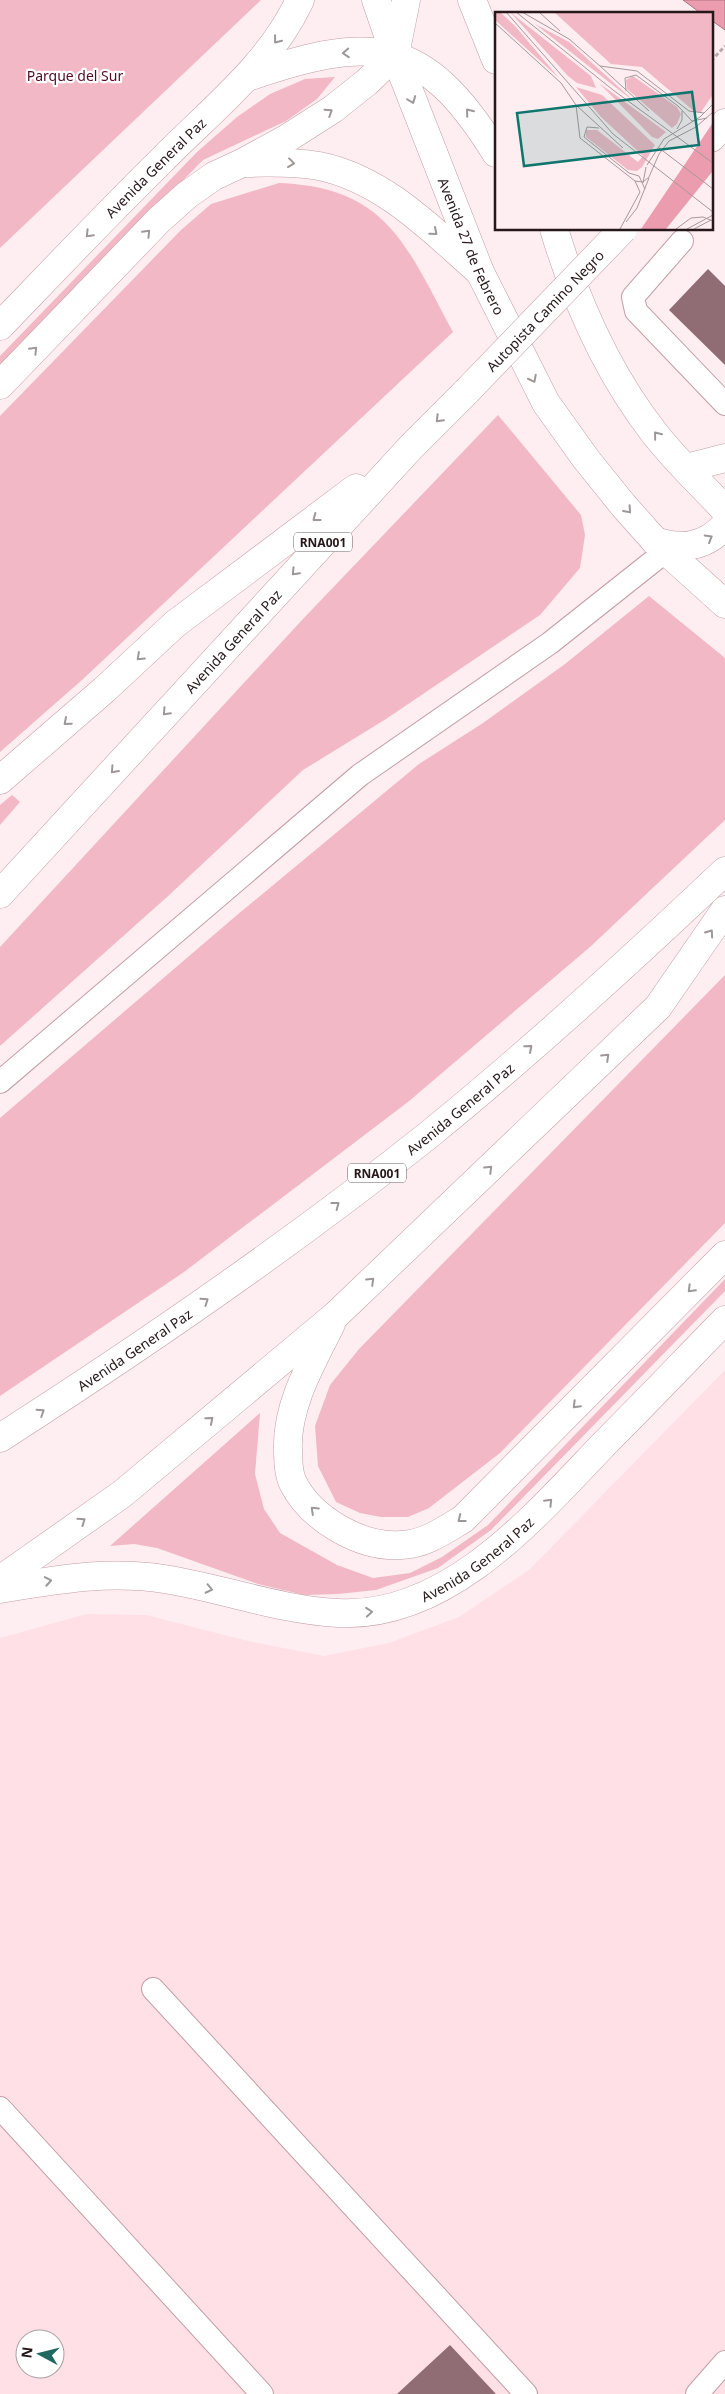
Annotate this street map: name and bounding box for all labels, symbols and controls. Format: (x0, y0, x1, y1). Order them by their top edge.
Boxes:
inset map (495, 12, 712, 230)
one-way arrow (274, 34, 282, 43)
one-way arrow (342, 47, 350, 58)
park label: Parque del Sur (27, 66, 123, 85)
one-way arrow (406, 95, 417, 104)
one-way arrow (324, 108, 333, 118)
one-way arrow (467, 109, 475, 118)
street label: Avenida General Paz (101, 113, 210, 221)
one-way arrow (287, 157, 295, 168)
street label: Avenida 27 de Febrero (434, 175, 509, 318)
one-way arrow (428, 226, 437, 235)
one-way arrow (86, 228, 95, 237)
one-way arrow (141, 230, 150, 239)
street label: Autopista Camino Negro (482, 245, 608, 375)
one-way arrow (28, 347, 37, 356)
one-way arrow (527, 373, 537, 382)
one-way arrow (436, 413, 445, 422)
one-way arrow (654, 432, 662, 441)
one-way arrow (622, 505, 631, 514)
one-way arrow (313, 512, 322, 520)
road number: RNA001 (294, 532, 352, 552)
one-way arrow (703, 535, 712, 545)
one-way arrow (292, 567, 301, 576)
street label: Avenida General Paz (180, 584, 286, 697)
one-way arrow (136, 651, 145, 660)
one-way arrow (163, 707, 172, 716)
one-way arrow (64, 716, 73, 725)
one-way arrow (110, 764, 119, 773)
one-way arrow (704, 929, 713, 938)
one-way arrow (524, 1044, 533, 1053)
one-way arrow (601, 1054, 610, 1063)
street label: Avenida General Paz (402, 1058, 518, 1159)
road number: RNA001 (348, 1164, 406, 1182)
one-way arrow (483, 1166, 492, 1175)
one-way arrow (330, 1203, 339, 1211)
one-way arrow (366, 1278, 375, 1287)
one-way arrow (687, 1284, 696, 1293)
one-way arrow (199, 1298, 208, 1307)
street label: Avenida General Paz (73, 1303, 196, 1395)
one-way arrow (573, 1399, 582, 1408)
one-way arrow (35, 1409, 45, 1418)
one-way arrow (204, 1417, 213, 1426)
one-way arrow (543, 1498, 552, 1507)
one-way arrow (311, 1507, 320, 1516)
street label: Avenida General Paz (418, 1512, 538, 1606)
one-way arrow (457, 1513, 467, 1522)
one-way arrow (77, 1518, 86, 1527)
one-way arrow (44, 1576, 52, 1586)
one-way arrow (205, 1583, 213, 1593)
one-way arrow (365, 1606, 373, 1617)
north arrow (15, 2329, 65, 2379)
text: N (16, 2346, 37, 2359)

